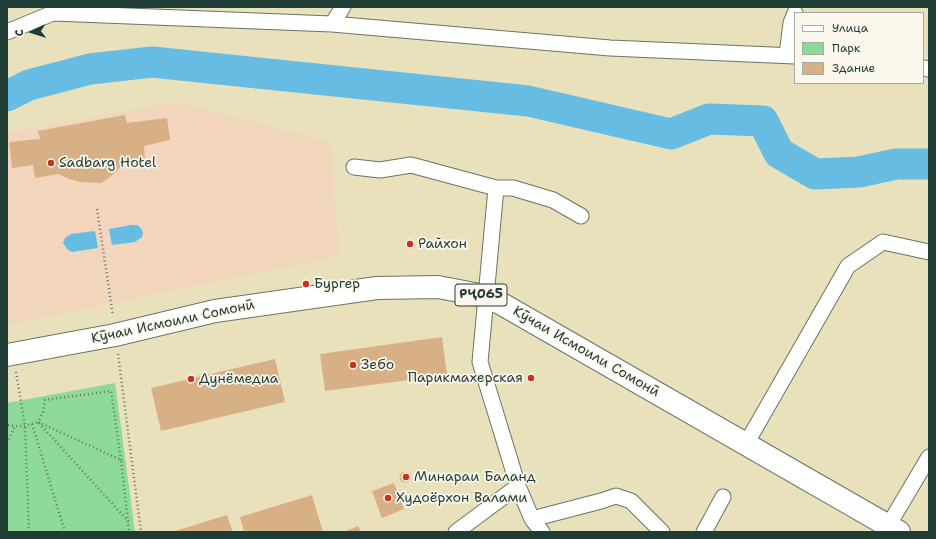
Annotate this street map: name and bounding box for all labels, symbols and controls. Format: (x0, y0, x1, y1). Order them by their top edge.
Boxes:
north arrow (12, 12, 52, 52)
legend (794, 12, 924, 84)
text: Улица (832, 20, 868, 36)
text: С (12, 29, 27, 37)
text: Парк (832, 40, 860, 56)
text: Здание (832, 60, 875, 76)
place label: Sadbarg Hotel (59, 155, 156, 171)
marker: Sadbarg Hotel (46, 158, 56, 168)
place label: Райхон (418, 236, 467, 252)
marker: Райхон (405, 239, 415, 249)
place label: Бургер (314, 276, 360, 292)
marker: Бургер (301, 279, 311, 289)
road number: РҶ065 (455, 284, 507, 306)
street label: Кӯчаи Исмоили Сомонӣ (90, 296, 256, 348)
street label: Кӯчаи Исмоили Сомонӣ (510, 303, 662, 401)
place label: Зебо (361, 357, 394, 373)
marker: Зебо (348, 360, 358, 370)
place label: Парикмахерская (408, 370, 523, 386)
place label: Дунёмедиа (199, 371, 278, 387)
marker: Парикмахерская (526, 373, 536, 383)
marker: Дунёмедиа (186, 374, 196, 384)
place label: Минараи Баланд (414, 469, 536, 485)
marker: Минараи Баланд (401, 472, 411, 482)
place label: Худоёрхон Валами (396, 490, 527, 506)
marker: Худоёрхон Валами (383, 493, 393, 503)

